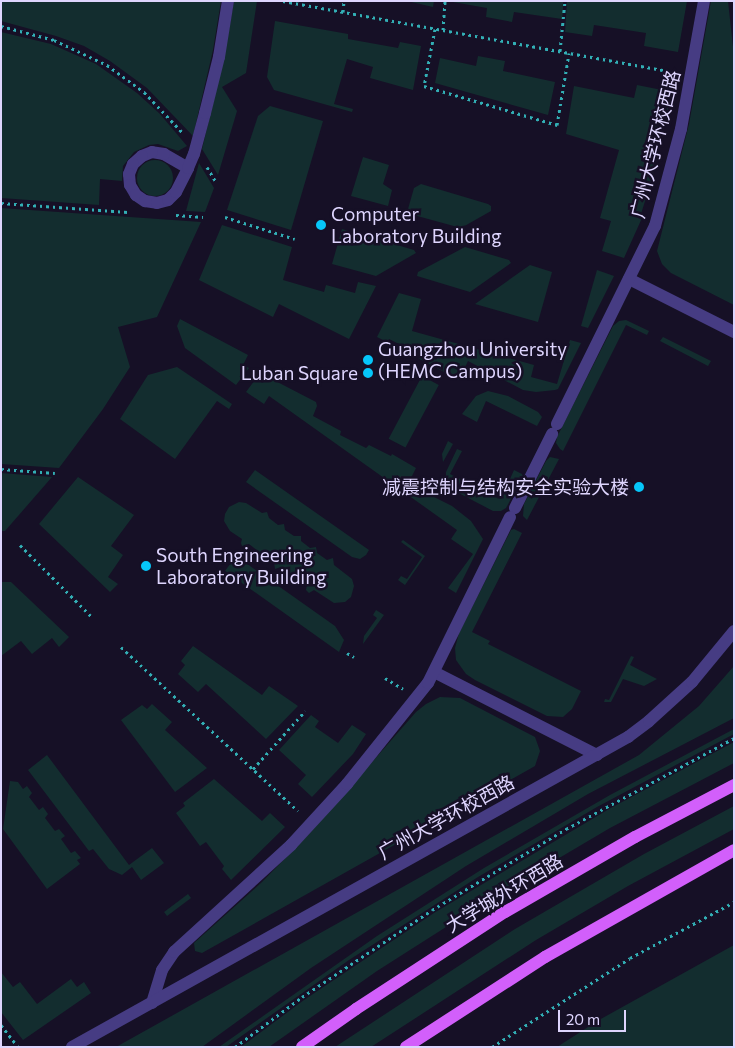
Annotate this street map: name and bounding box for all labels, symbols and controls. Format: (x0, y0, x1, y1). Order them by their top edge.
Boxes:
street label: 广州大学环校西路 (626, 67, 684, 221)
place label: Computer Laboratory Building (331, 203, 501, 247)
marker: Computer Laboratory Building (315, 219, 327, 231)
place label: Guangzhou University (HEMC Campus) (378, 338, 567, 382)
marker: Guangzhou University (HEMC Campus) (362, 354, 374, 366)
place label: Luban Square (241, 362, 358, 384)
marker: Luban Square (362, 367, 374, 379)
place label: 减震控制与结构安全实验大楼 (382, 476, 629, 498)
marker: 减震控制与结构安全实验大楼 (633, 481, 645, 493)
place label: South Engineering Laboratory Building (156, 544, 326, 588)
marker: South Engineering Laboratory Building (140, 560, 152, 572)
street label: 广州大学环校西路 (374, 770, 518, 864)
street label: 大学城外环西路 (441, 849, 567, 937)
scale bar (560, 1000, 628, 1032)
text: 20 m (566, 1010, 600, 1028)

